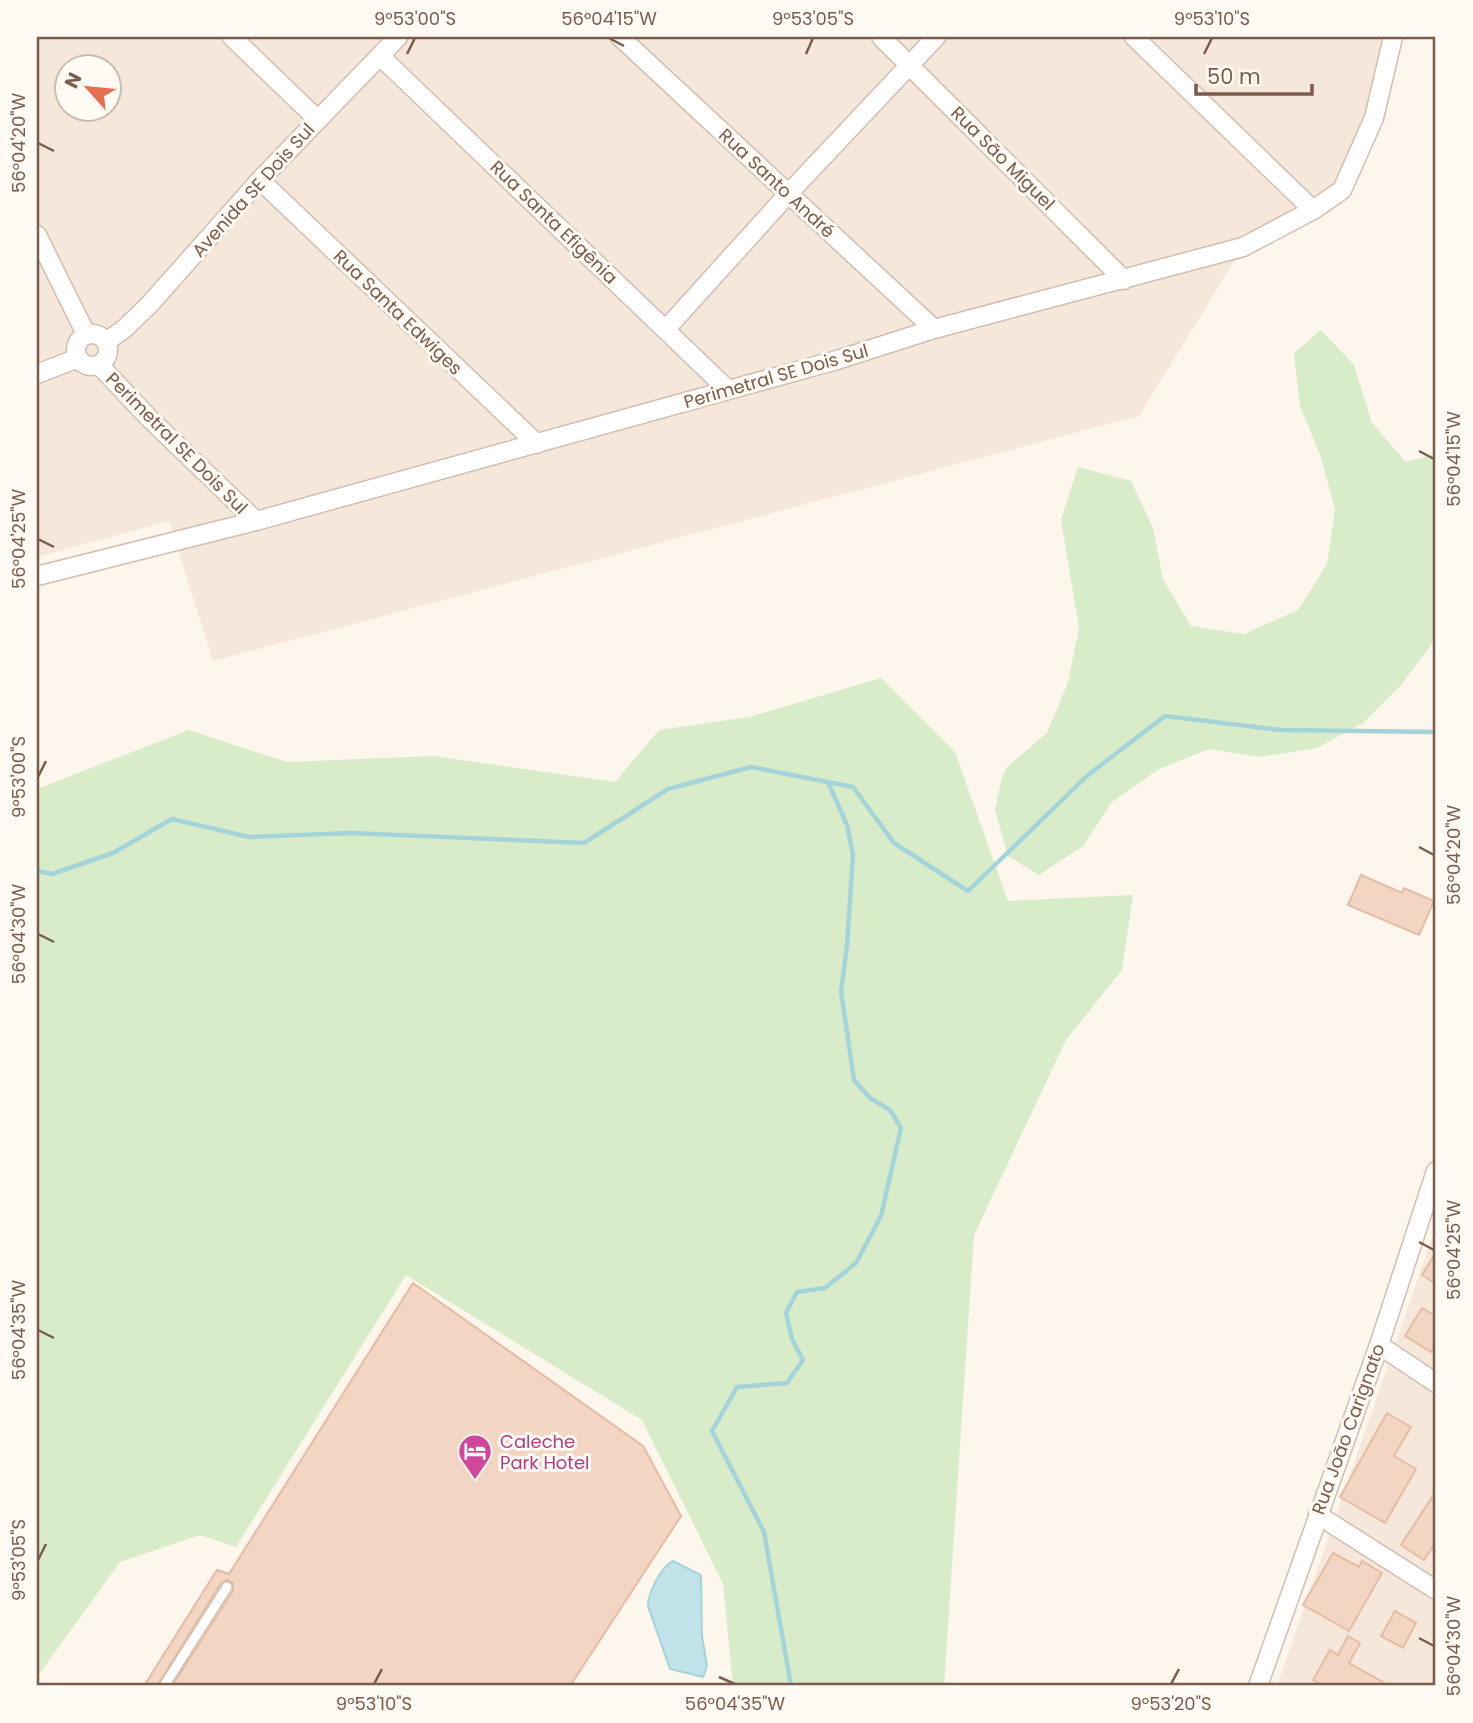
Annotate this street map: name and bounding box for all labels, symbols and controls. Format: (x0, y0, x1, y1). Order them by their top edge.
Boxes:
text: 9°53'00"S (374, 6, 456, 31)
text: 56°04'15"W (561, 6, 657, 31)
text: 9°53'05"S (772, 6, 854, 31)
text: 9°53'10"S (1174, 6, 1250, 31)
north arrow (52, 52, 122, 122)
scale bar (1196, 52, 1312, 96)
text: 50 m (1207, 62, 1261, 91)
text: N (58, 68, 89, 93)
text: 56°04'20"W (6, 93, 31, 193)
street label: Rua São Miguel (945, 100, 1061, 216)
street label: Avenida SE Dois Sul (186, 118, 320, 262)
street label: Rua Santo André (714, 123, 840, 243)
street label: Rua Santa Efigênia (485, 155, 623, 289)
street label: Rua Santa Edwiges (328, 244, 468, 380)
street label: Perimetral SE Dois Sul (681, 338, 871, 414)
street label: Perimetral SE Dois Sul (101, 367, 253, 519)
text: 56°04'15"W (1441, 411, 1466, 507)
text: 56°04'25"W (6, 489, 31, 589)
text: 9°53'00"S (6, 736, 31, 818)
text: 56°04'20"W (1441, 805, 1466, 905)
text: 56°04'30"W (6, 883, 31, 984)
text: 56°04'25"W (1441, 1200, 1466, 1300)
text: 56°04'35"W (6, 1279, 31, 1380)
street label: Rua João Carignato (1305, 1340, 1391, 1518)
place label: Caleche Park Hotel (500, 1429, 590, 1475)
hotel icon: Caleche Park Hotel (456, 1432, 494, 1481)
text: 9°53'05"S (6, 1519, 31, 1601)
text: 56°04'30"W (1441, 1595, 1466, 1696)
text: 9°53'10"S (336, 1691, 412, 1716)
text: 56°04'35"W (685, 1691, 786, 1716)
text: 9°53'20"S (1131, 1691, 1211, 1716)

